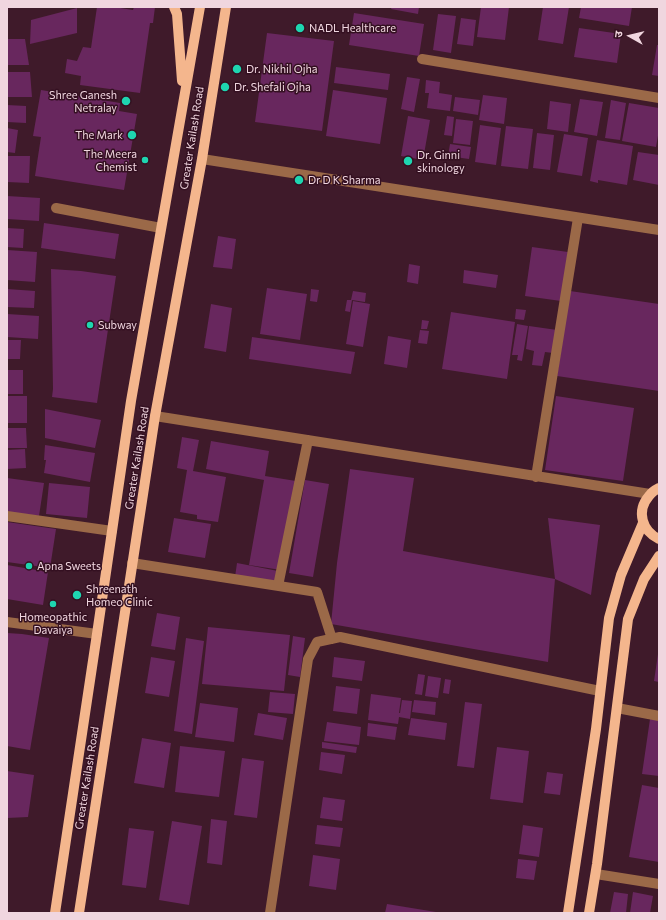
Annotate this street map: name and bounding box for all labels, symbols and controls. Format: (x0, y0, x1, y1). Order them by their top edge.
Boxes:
north arrow (610, 16, 650, 56)
place label: NADL Healthcare (309, 21, 396, 35)
marker: NADL Healthcare (294, 22, 306, 34)
text: उ (611, 30, 625, 38)
place label: Dr. Nikhil Ojha (246, 62, 318, 76)
marker: Dr. Nikhil Ojha (231, 63, 243, 75)
place label: Dr. Shefali Ojha (234, 80, 311, 94)
marker: Dr. Shefali Ojha (219, 81, 231, 93)
street label: Greater Kailash Road (177, 86, 207, 190)
place label: Shree Ganesh Netralay (49, 88, 117, 114)
marker: Shree Ganesh Netralay (120, 95, 132, 107)
place label: The Mark (75, 128, 123, 142)
marker: The Mark (126, 129, 138, 141)
place label: The Meera Chemist (84, 147, 137, 173)
place label: Dr. Ginni skinology (417, 148, 465, 174)
marker: The Meera Chemist (140, 155, 150, 165)
marker: Dr. Ginni skinology (402, 155, 414, 167)
place label: Dr D K Sharma (308, 173, 381, 187)
marker: Dr D K Sharma (293, 174, 305, 186)
place label: Subway (98, 318, 137, 332)
marker: Subway (85, 320, 95, 330)
street label: Greater Kailash Road (122, 406, 152, 510)
place label: Apna Sweets (37, 559, 101, 573)
marker: Apna Sweets (24, 561, 34, 571)
place label: Shreenath Homeo Clinic (86, 582, 153, 608)
marker: Shreenath Homeo Clinic (71, 589, 83, 601)
marker: Homeopathic Davaiya (48, 599, 58, 609)
place label: Homeopathic Davaiya (19, 610, 87, 636)
street label: Greater Kailash Road (72, 726, 102, 830)

